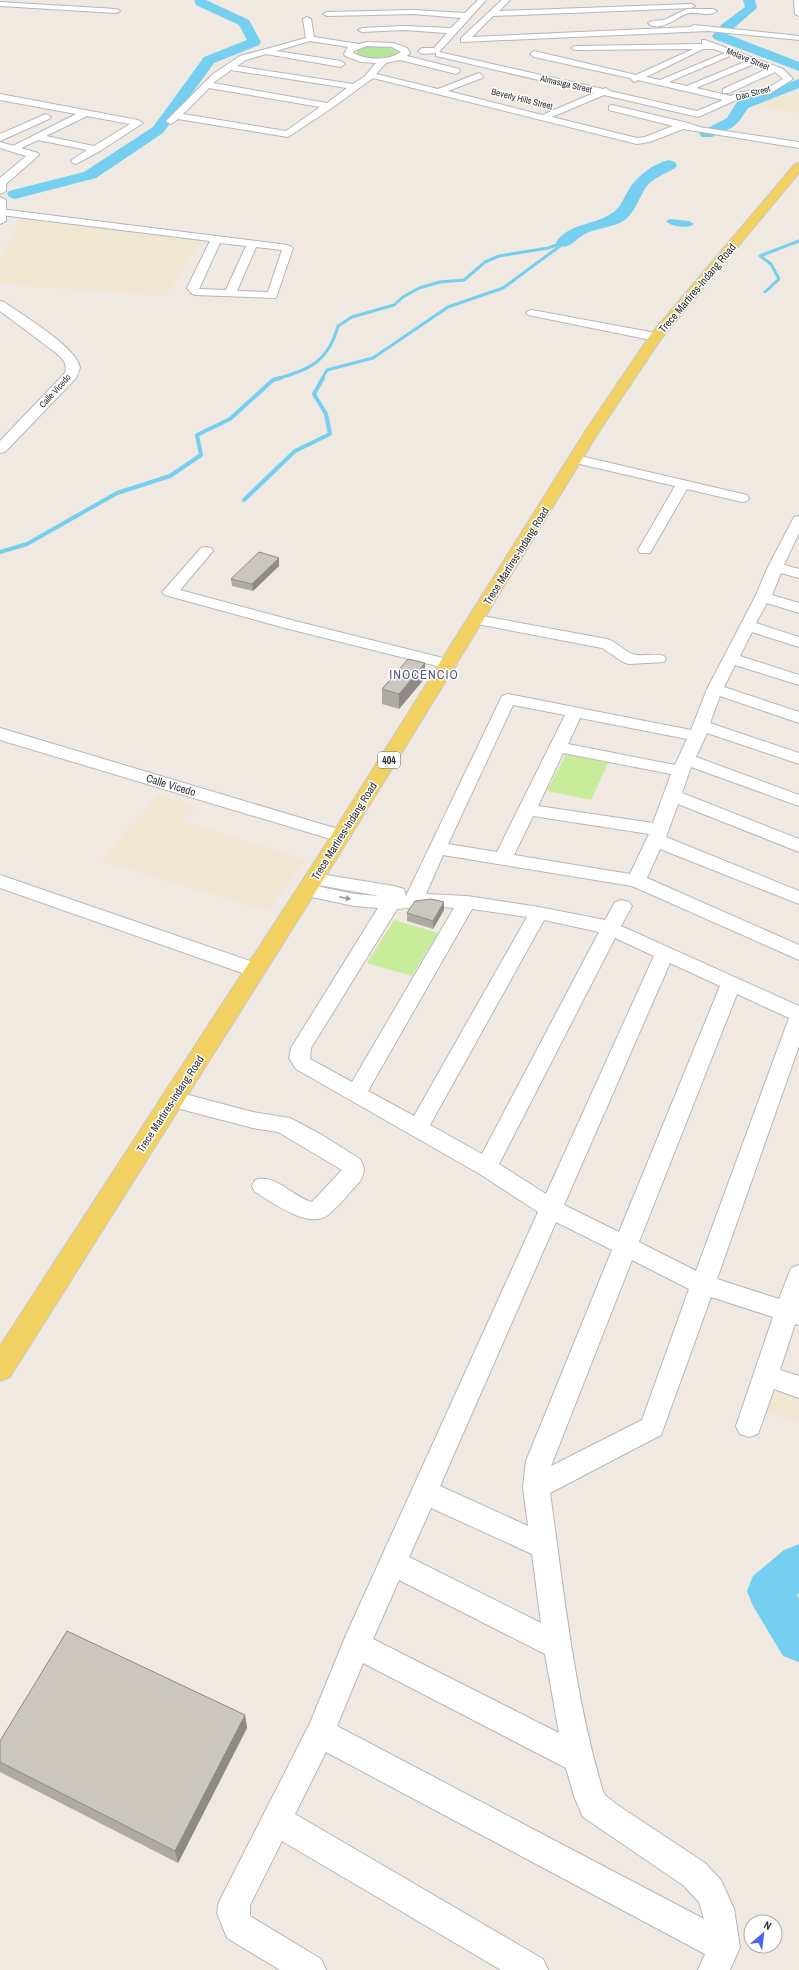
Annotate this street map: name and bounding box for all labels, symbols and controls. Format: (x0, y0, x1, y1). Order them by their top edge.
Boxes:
street label: Molave Street (725, 45, 771, 73)
street label: Almasiga Street (538, 72, 593, 96)
street label: Dao Street (734, 83, 772, 103)
street label: Beverly Hills Street (490, 86, 554, 112)
street label: Trece Martires-Indang Road (655, 240, 739, 336)
street label: Calle Vicedo (37, 371, 73, 411)
street label: Trece Martires-Indang Road (480, 504, 552, 608)
district label: INOCENCIO (389, 666, 459, 683)
road number: 404 (378, 752, 400, 768)
street label: Calle Vicedo (145, 771, 197, 799)
street label: Trece Martires-Indang Road (308, 779, 380, 883)
one-way arrow (339, 895, 351, 901)
street label: Trece Martires-Indang Road (133, 1053, 207, 1155)
north arrow (743, 1914, 783, 1954)
text: N (762, 1917, 774, 1933)

